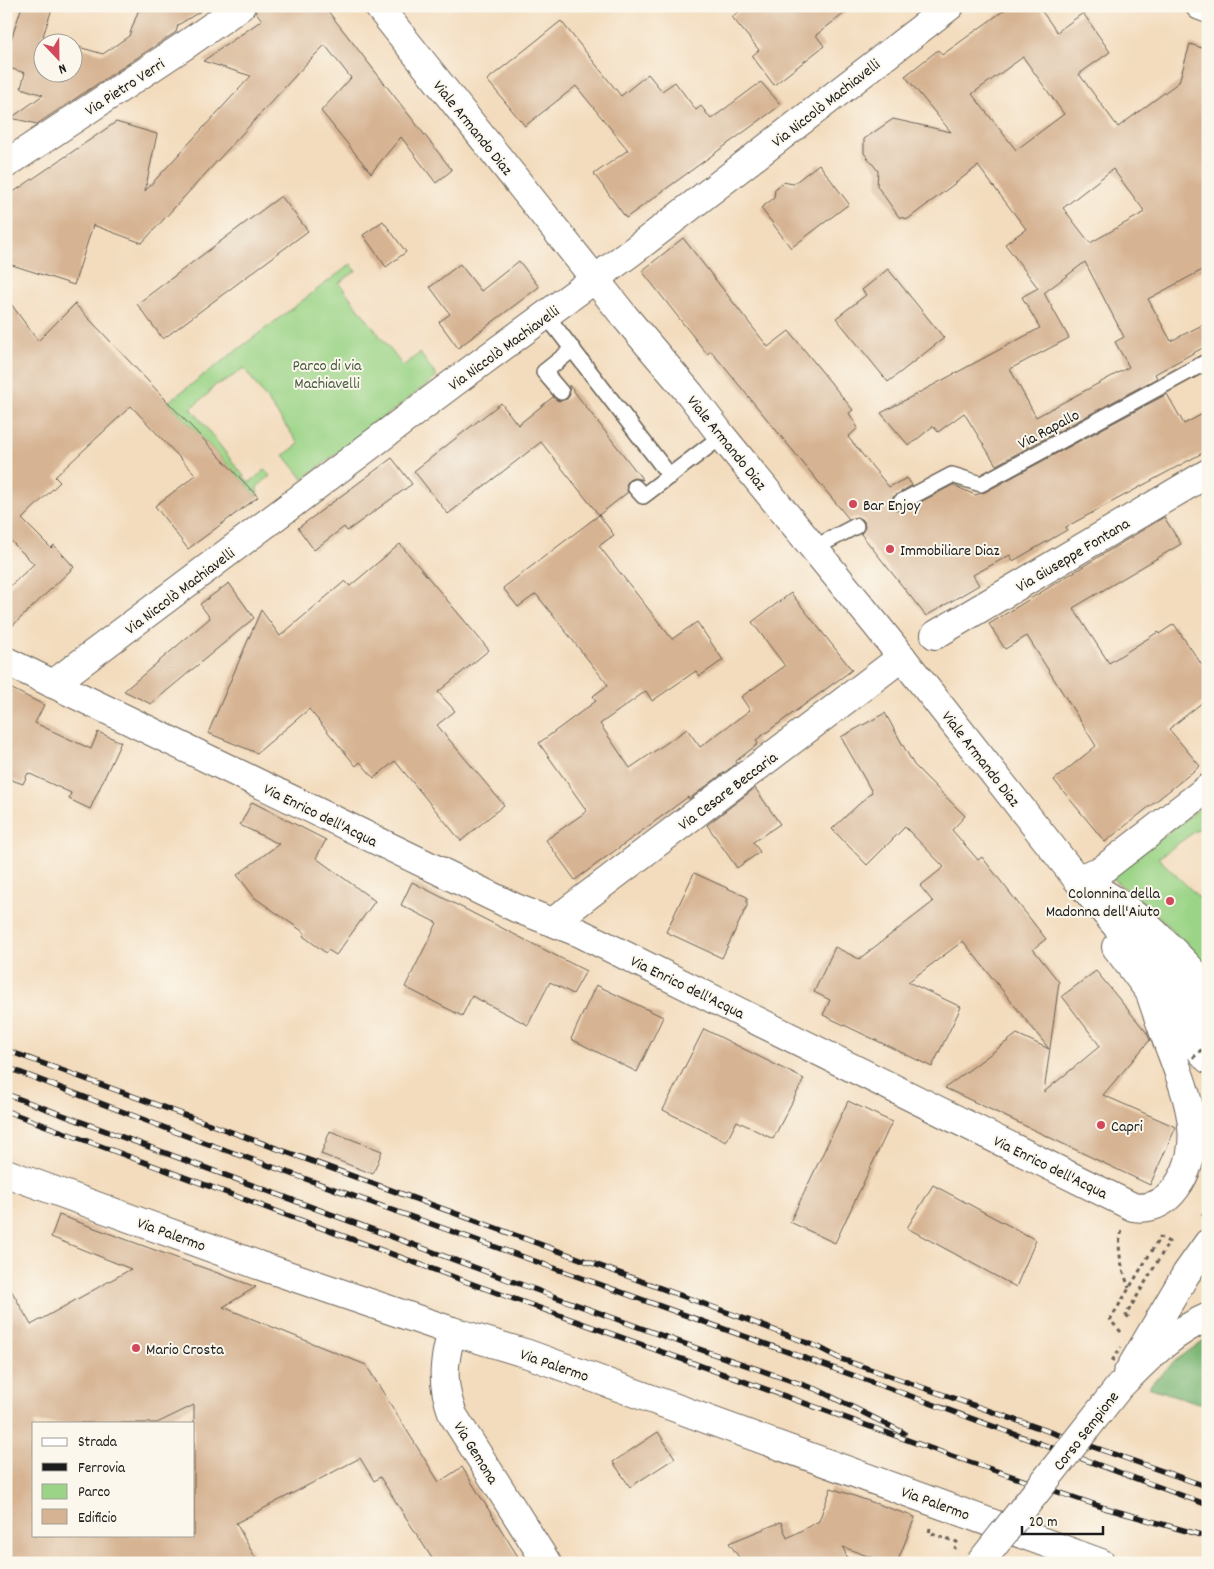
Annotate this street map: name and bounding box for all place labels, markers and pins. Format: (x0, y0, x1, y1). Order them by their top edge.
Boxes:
place label: Bar Enjoy (863, 495, 921, 518)
marker: Bar Enjoy (847, 498, 859, 510)
place label: Immobiliare Diaz (900, 540, 1000, 563)
marker: Immobiliare Diaz (884, 543, 896, 555)
place label: Colonnina della Madonna dell'Aiuto (1046, 883, 1160, 924)
marker: Colonnina della Madonna dell'Aiuto (1164, 895, 1176, 907)
place label: Capri (1111, 1116, 1143, 1139)
marker: Capri (1095, 1119, 1107, 1131)
place label: Mario Crosta (146, 1339, 224, 1362)
marker: Mario Crosta (130, 1342, 142, 1354)

